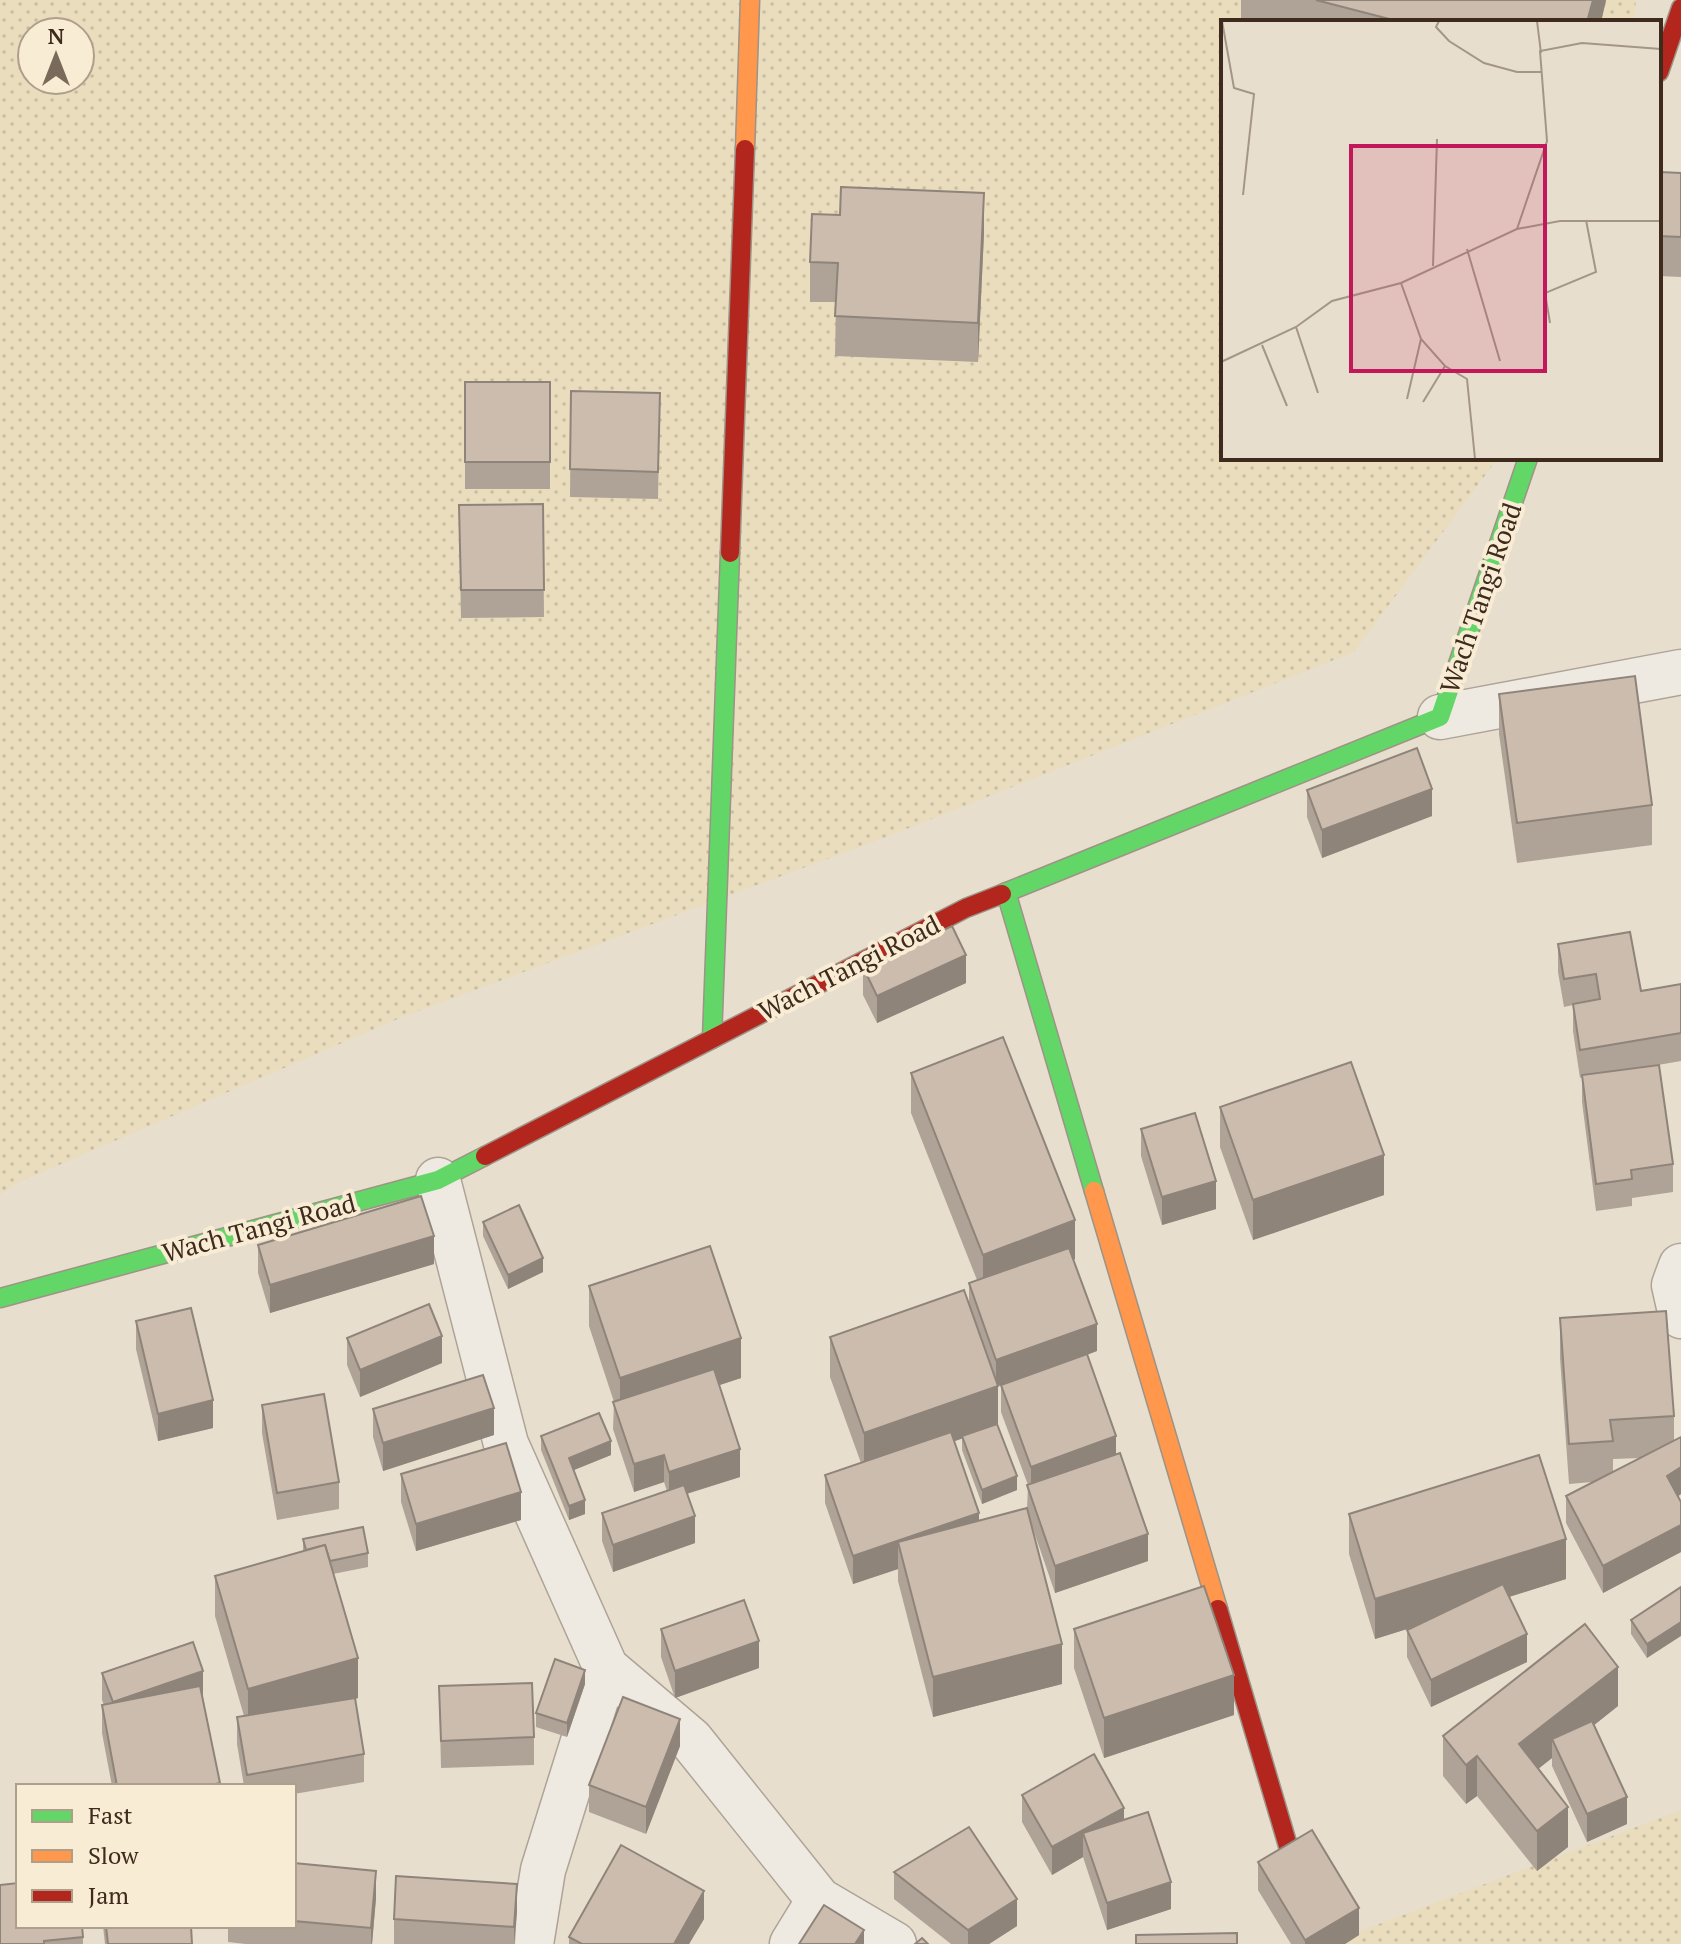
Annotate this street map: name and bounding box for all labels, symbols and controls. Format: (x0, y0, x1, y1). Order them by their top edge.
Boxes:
north arrow (16, 16, 96, 96)
inset map (1221, 20, 1661, 460)
text: N (48, 21, 65, 50)
street label: Wach Tangi Road (1432, 498, 1529, 697)
street label: Wach Tangi Road (752, 907, 945, 1027)
street label: Wach Tangi Road (158, 1185, 359, 1269)
legend (16, 1784, 296, 1928)
text: Fast (88, 1799, 133, 1831)
text: Slow (88, 1839, 139, 1871)
text: Jam (88, 1879, 129, 1911)

